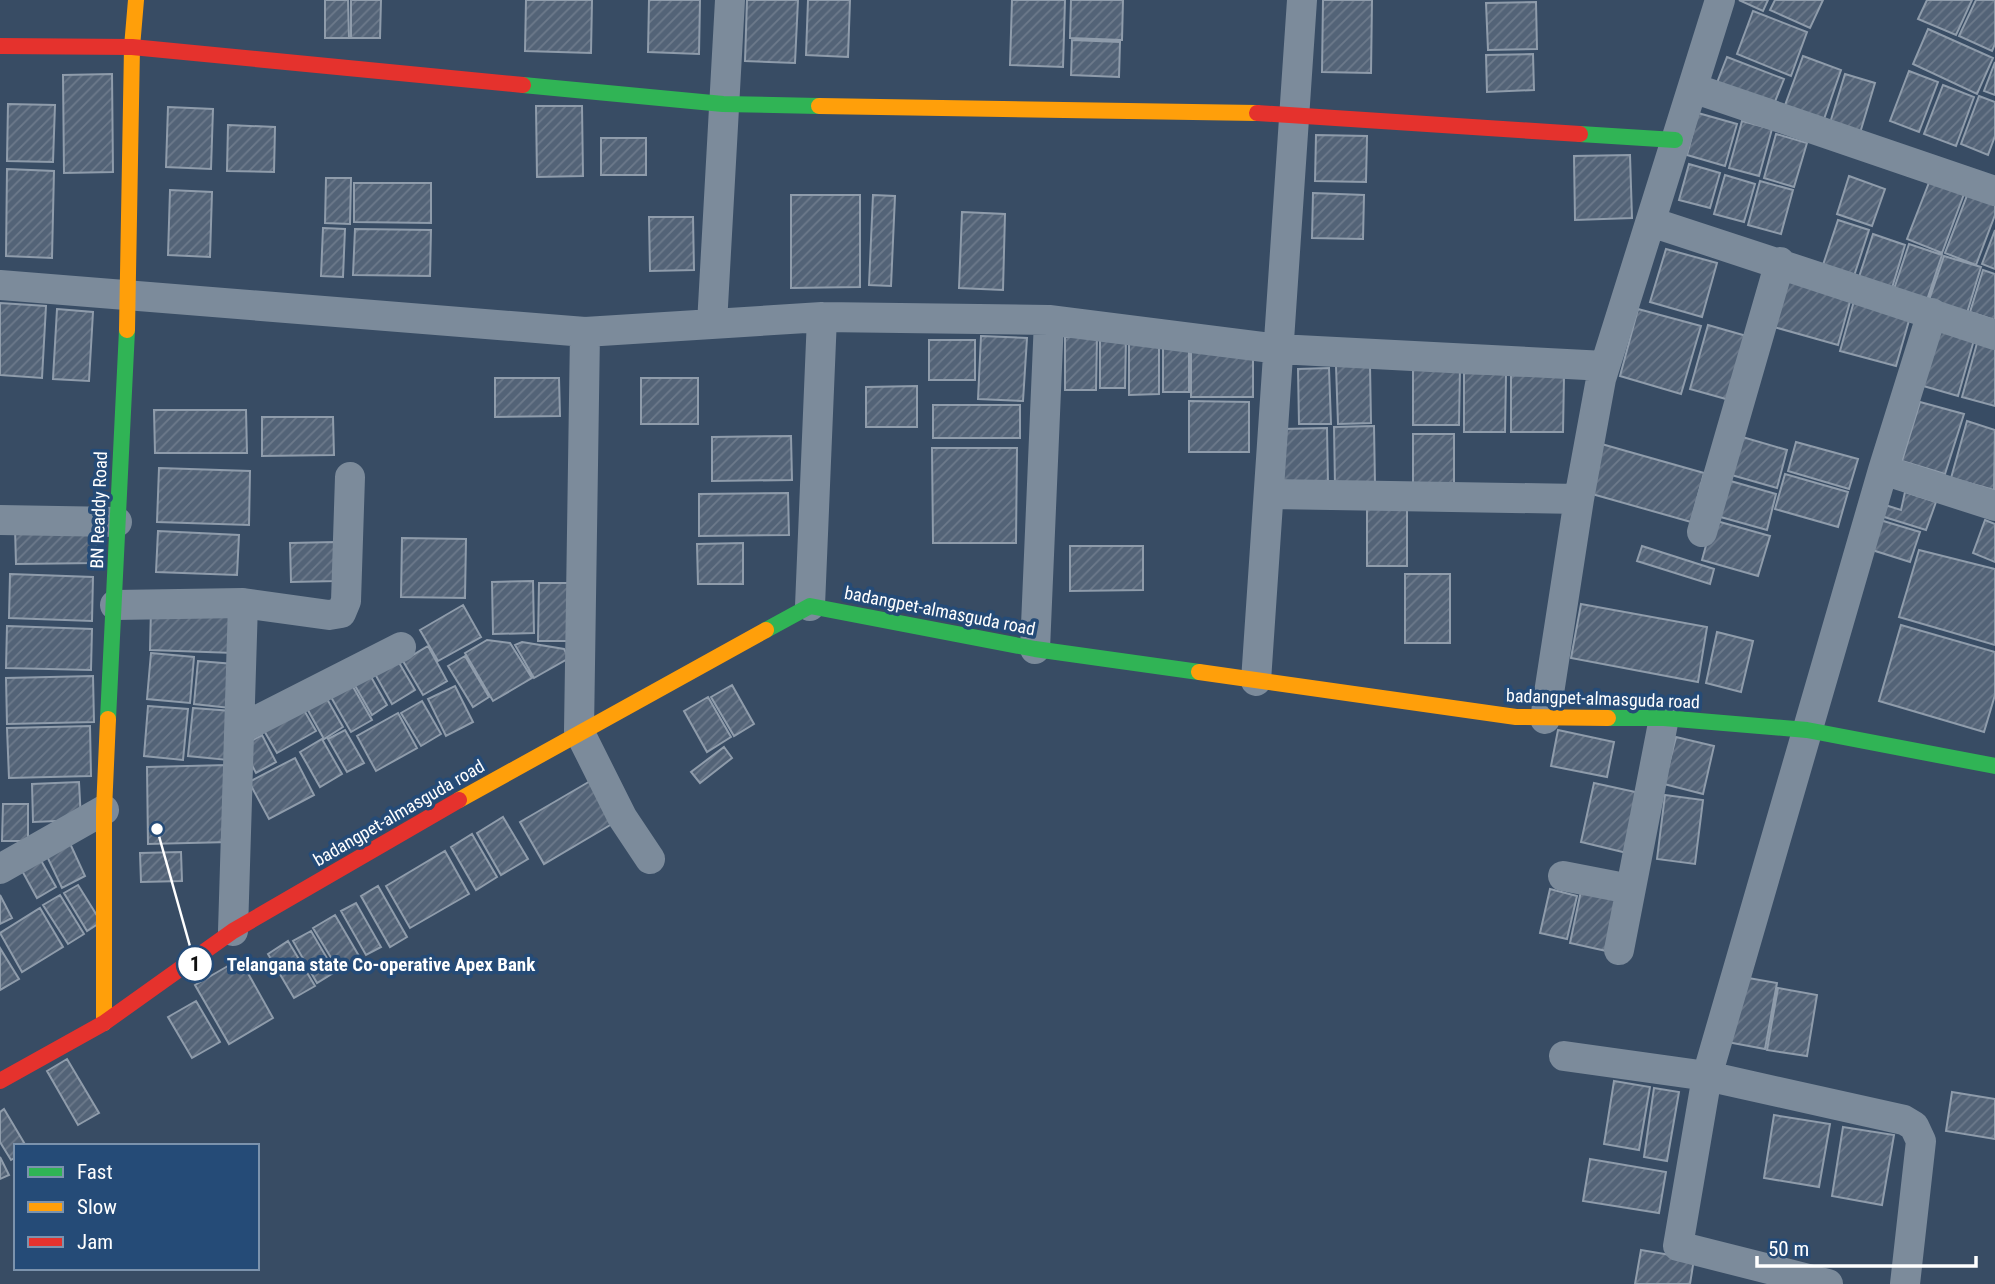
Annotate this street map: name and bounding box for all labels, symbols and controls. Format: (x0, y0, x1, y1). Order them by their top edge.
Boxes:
street label: BN Readdy Road (86, 451, 111, 569)
street label: badangpet-almasguda road (843, 582, 1037, 639)
street label: badangpet-almasguda road (1506, 685, 1700, 712)
street label: badangpet-almasguda road (309, 755, 488, 870)
callout: Telangana state Co-operative Apex Bank (178, 944, 549, 984)
text: 1 (190, 952, 200, 976)
text: Telangana state Co-operative Apex Bank (227, 953, 536, 976)
legend (14, 1144, 259, 1270)
text: Fast (77, 1160, 113, 1184)
text: Slow (77, 1195, 117, 1219)
scale bar (1757, 1224, 1976, 1268)
text: Jam (77, 1230, 113, 1254)
text: 50 m (1768, 1237, 1809, 1261)

